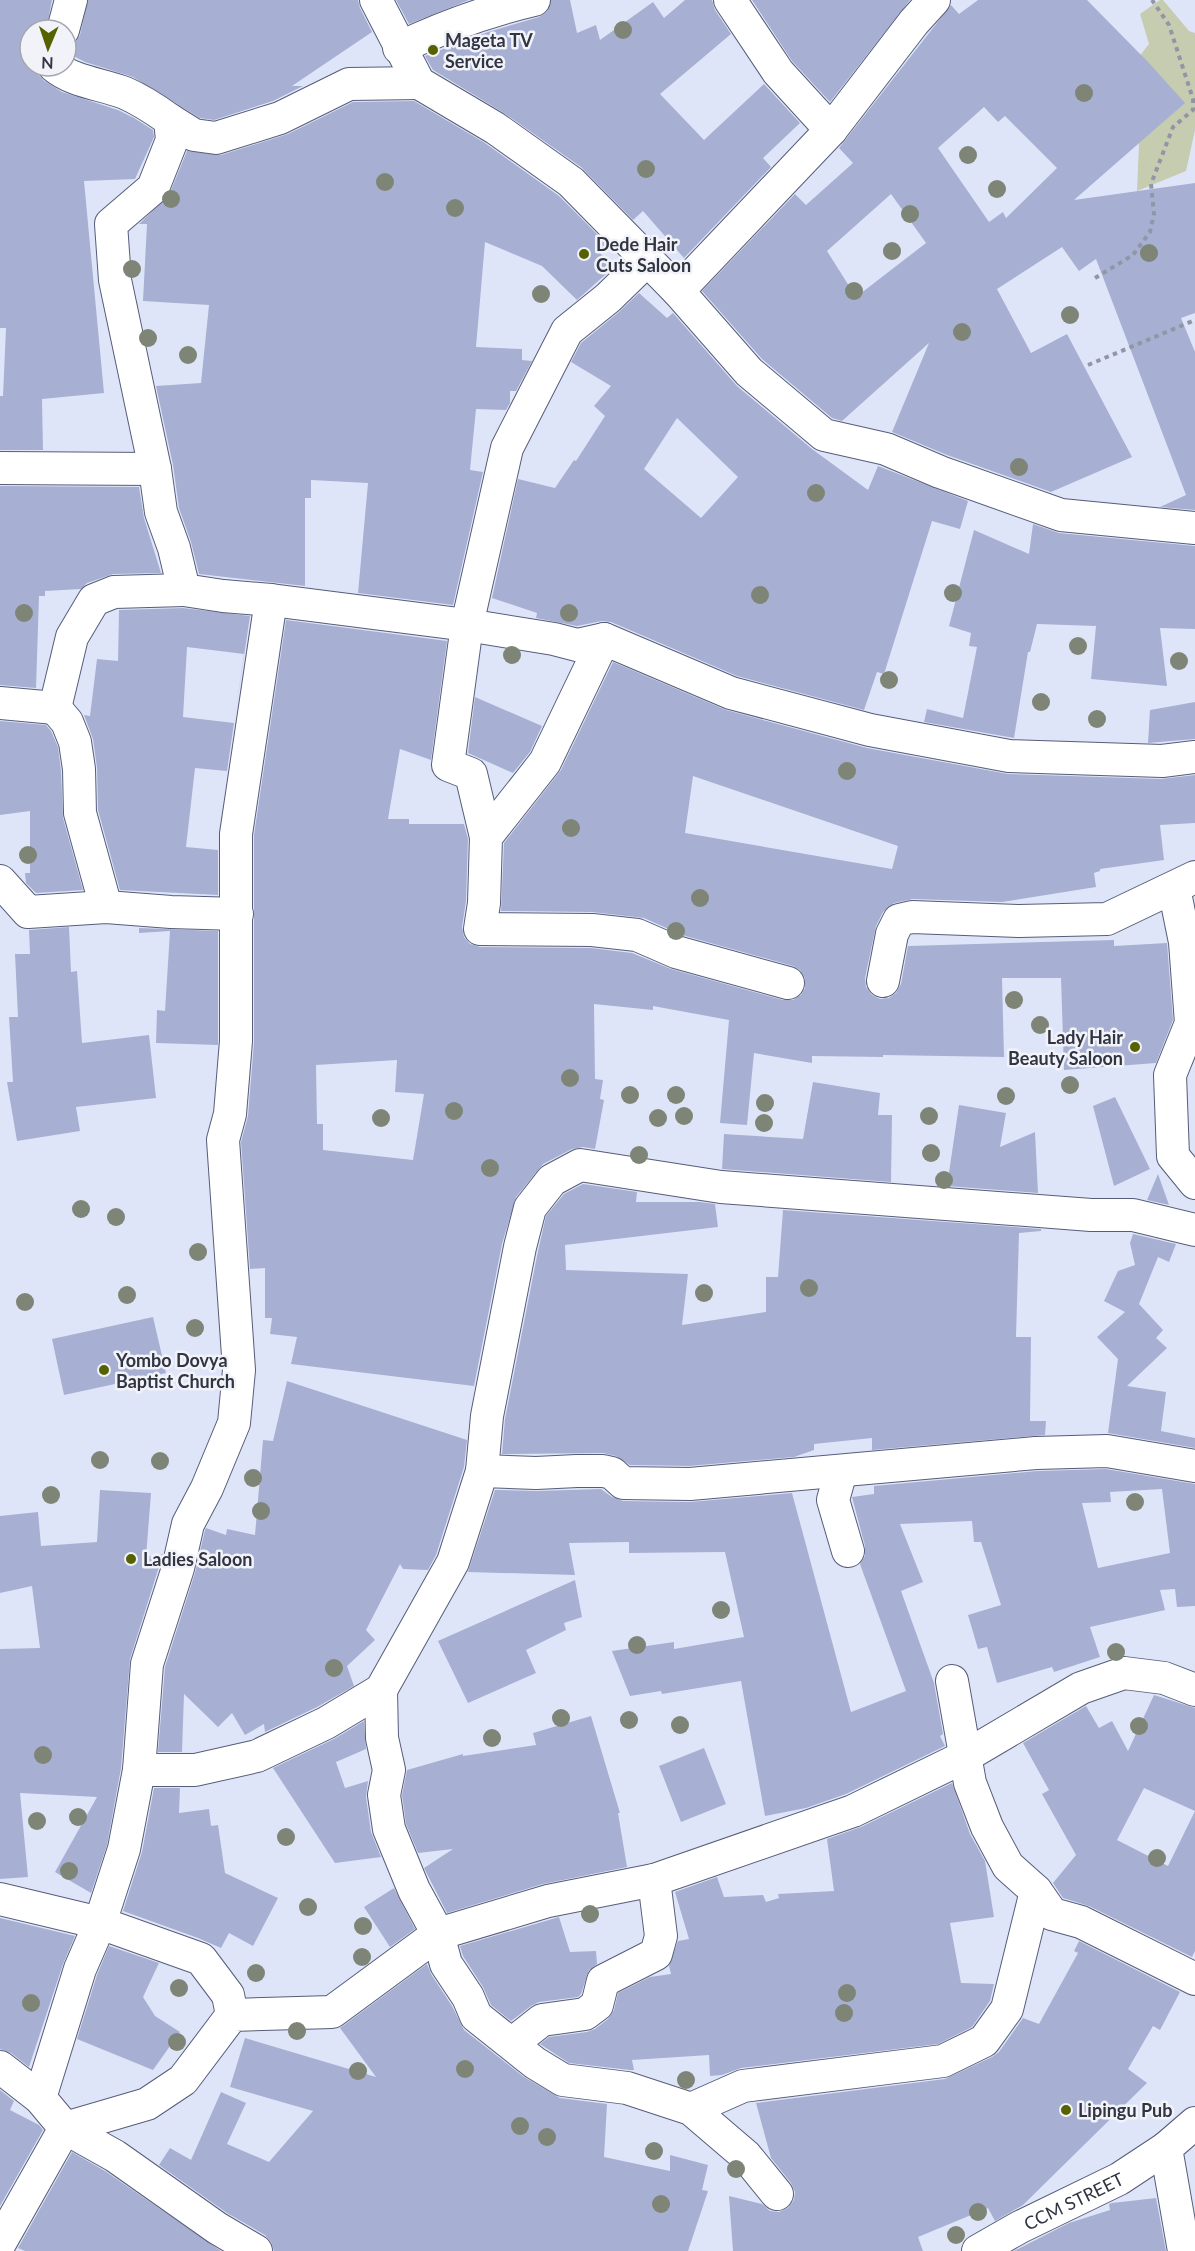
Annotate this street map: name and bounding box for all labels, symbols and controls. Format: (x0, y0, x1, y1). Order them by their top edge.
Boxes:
north arrow (18, 18, 78, 78)
place label: Mageta TV Service (445, 29, 533, 72)
marker: Mageta TV Service (426, 43, 440, 57)
text: N (41, 54, 54, 73)
place label: Dede Hair Cuts Saloon (596, 233, 691, 276)
marker: Dede Hair Cuts Saloon (577, 247, 591, 261)
place label: Lady Hair Beauty Saloon (1008, 1026, 1123, 1069)
marker: Lady Hair Beauty Saloon (1128, 1040, 1142, 1054)
place label: Yombo Dovya Baptist Church (115, 1349, 235, 1392)
marker: Yombo Dovya Baptist Church (97, 1363, 111, 1377)
place label: Ladies Saloon (143, 1548, 252, 1570)
marker: Ladies Saloon (124, 1552, 138, 1566)
place label: Lipingu Pub (1078, 2099, 1172, 2121)
marker: Lipingu Pub (1059, 2103, 1073, 2117)
street label: CCM STREET (1020, 2167, 1127, 2235)

